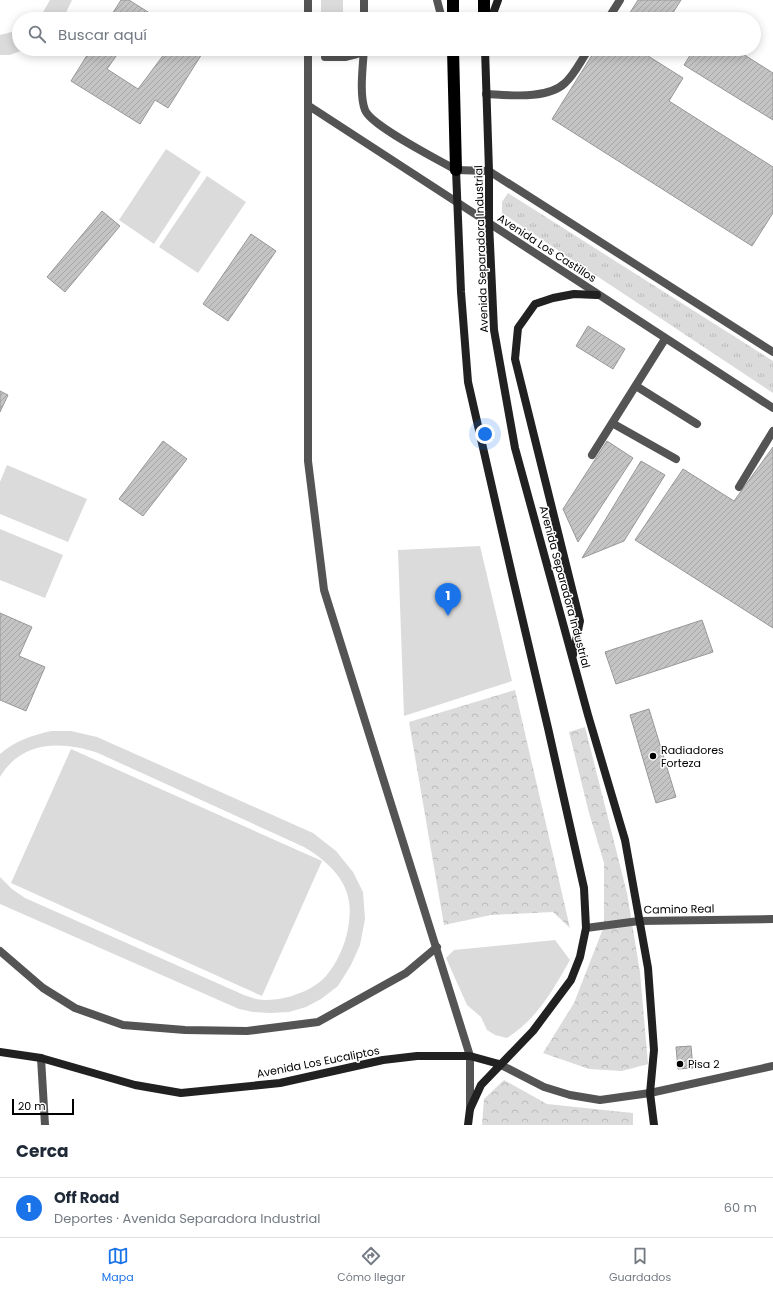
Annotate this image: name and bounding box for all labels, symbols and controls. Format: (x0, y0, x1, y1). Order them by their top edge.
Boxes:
search box (12, 12, 761, 56)
icon: search (26, 23, 48, 45)
text: Buscar aquí (58, 24, 147, 45)
street label: Avenida Separadora Industrial (470, 165, 492, 333)
street label: Avenida Los Castillos (494, 210, 600, 286)
your location (475, 424, 495, 444)
street label: Avenida Separadora Industrial (536, 504, 594, 670)
pin: 1 (435, 583, 461, 616)
place label: Radiadores Forteza (661, 742, 724, 771)
marker: Radiadores Forteza (648, 751, 658, 761)
street label: Camino Real (644, 900, 714, 918)
street label: Avenida Los Eucaliptos (255, 1042, 381, 1082)
place label: Pisa 2 (688, 1056, 720, 1072)
marker: Pisa 2 (675, 1059, 685, 1069)
scale bar (12, 1097, 74, 1116)
text: 20 m (18, 1098, 46, 1114)
text: Cerca (16, 1139, 69, 1163)
text: Off Road (54, 1187, 119, 1208)
text: 1 (27, 1198, 31, 1217)
text: 60 m (724, 1198, 757, 1217)
text: Deportes · Avenida Separadora Industrial (54, 1209, 320, 1228)
tab: Mapa (102, 1245, 134, 1286)
tab: Cómo llegar (337, 1245, 405, 1286)
tab: Guardados (609, 1245, 671, 1286)

